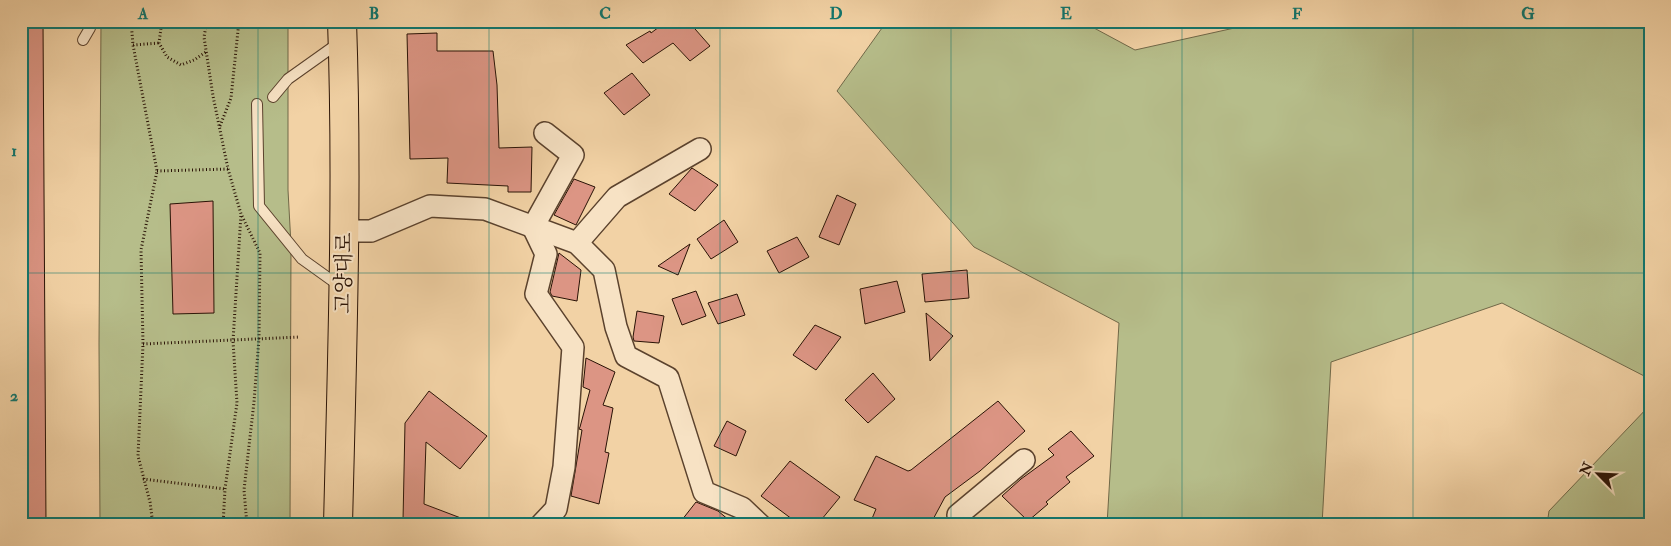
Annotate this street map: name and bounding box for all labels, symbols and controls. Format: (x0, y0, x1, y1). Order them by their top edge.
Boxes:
text: A (137, 4, 149, 24)
text: B (369, 4, 379, 24)
text: C (599, 4, 611, 24)
text: D (829, 4, 843, 24)
text: E (1060, 4, 1072, 24)
text: F (1292, 4, 1302, 24)
text: G (1521, 4, 1535, 24)
text: 1 (11, 141, 17, 161)
street label: 고양대로 (330, 232, 358, 314)
text: 2 (10, 386, 18, 406)
north arrow (1574, 448, 1624, 498)
text: N (1576, 459, 1597, 479)

